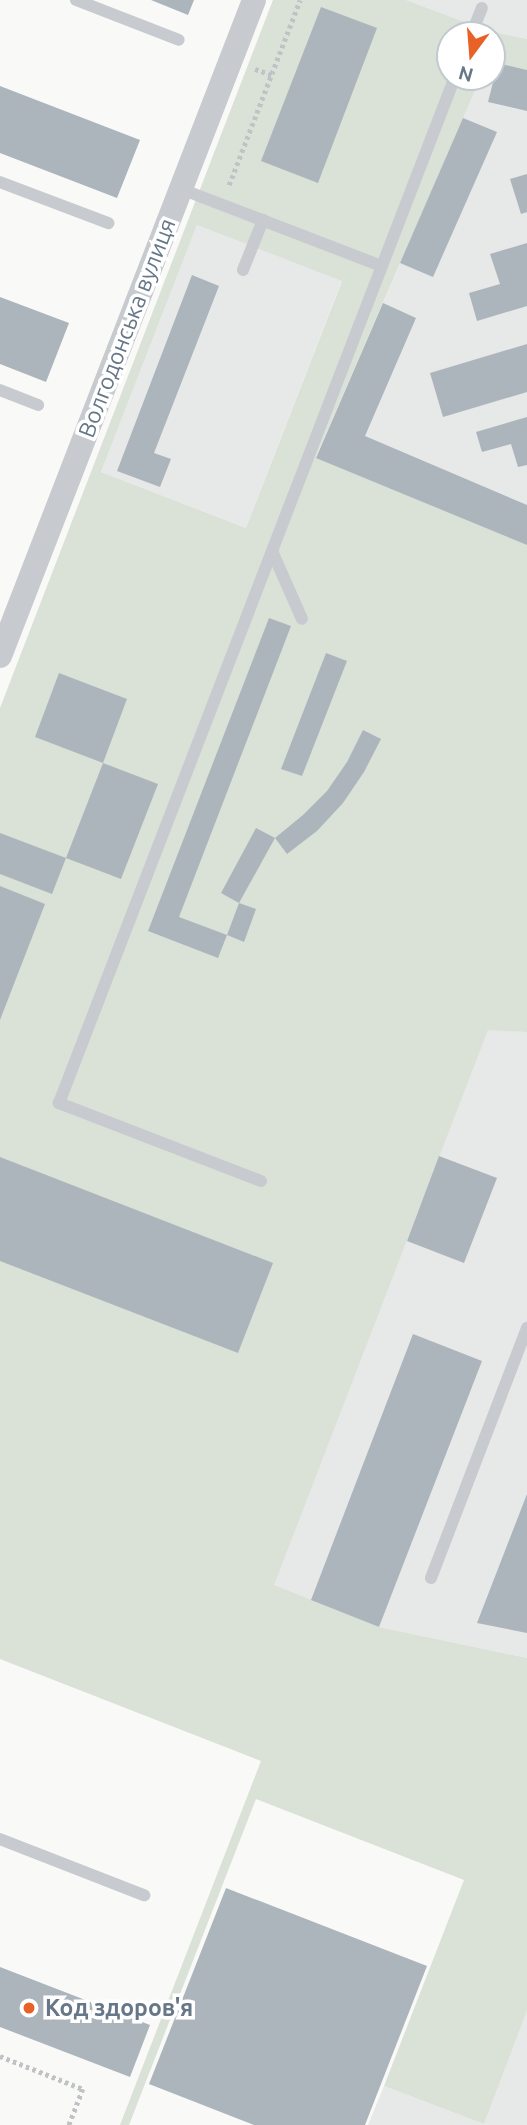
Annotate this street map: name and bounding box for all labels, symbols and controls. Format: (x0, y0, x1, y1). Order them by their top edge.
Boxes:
north arrow (436, 21, 506, 91)
text: N (456, 62, 476, 87)
street label: Волгодонська вулиця (72, 215, 182, 441)
place label: Код здоров'я (45, 1994, 193, 2022)
marker: Код здоров'я (19, 1998, 39, 2018)

